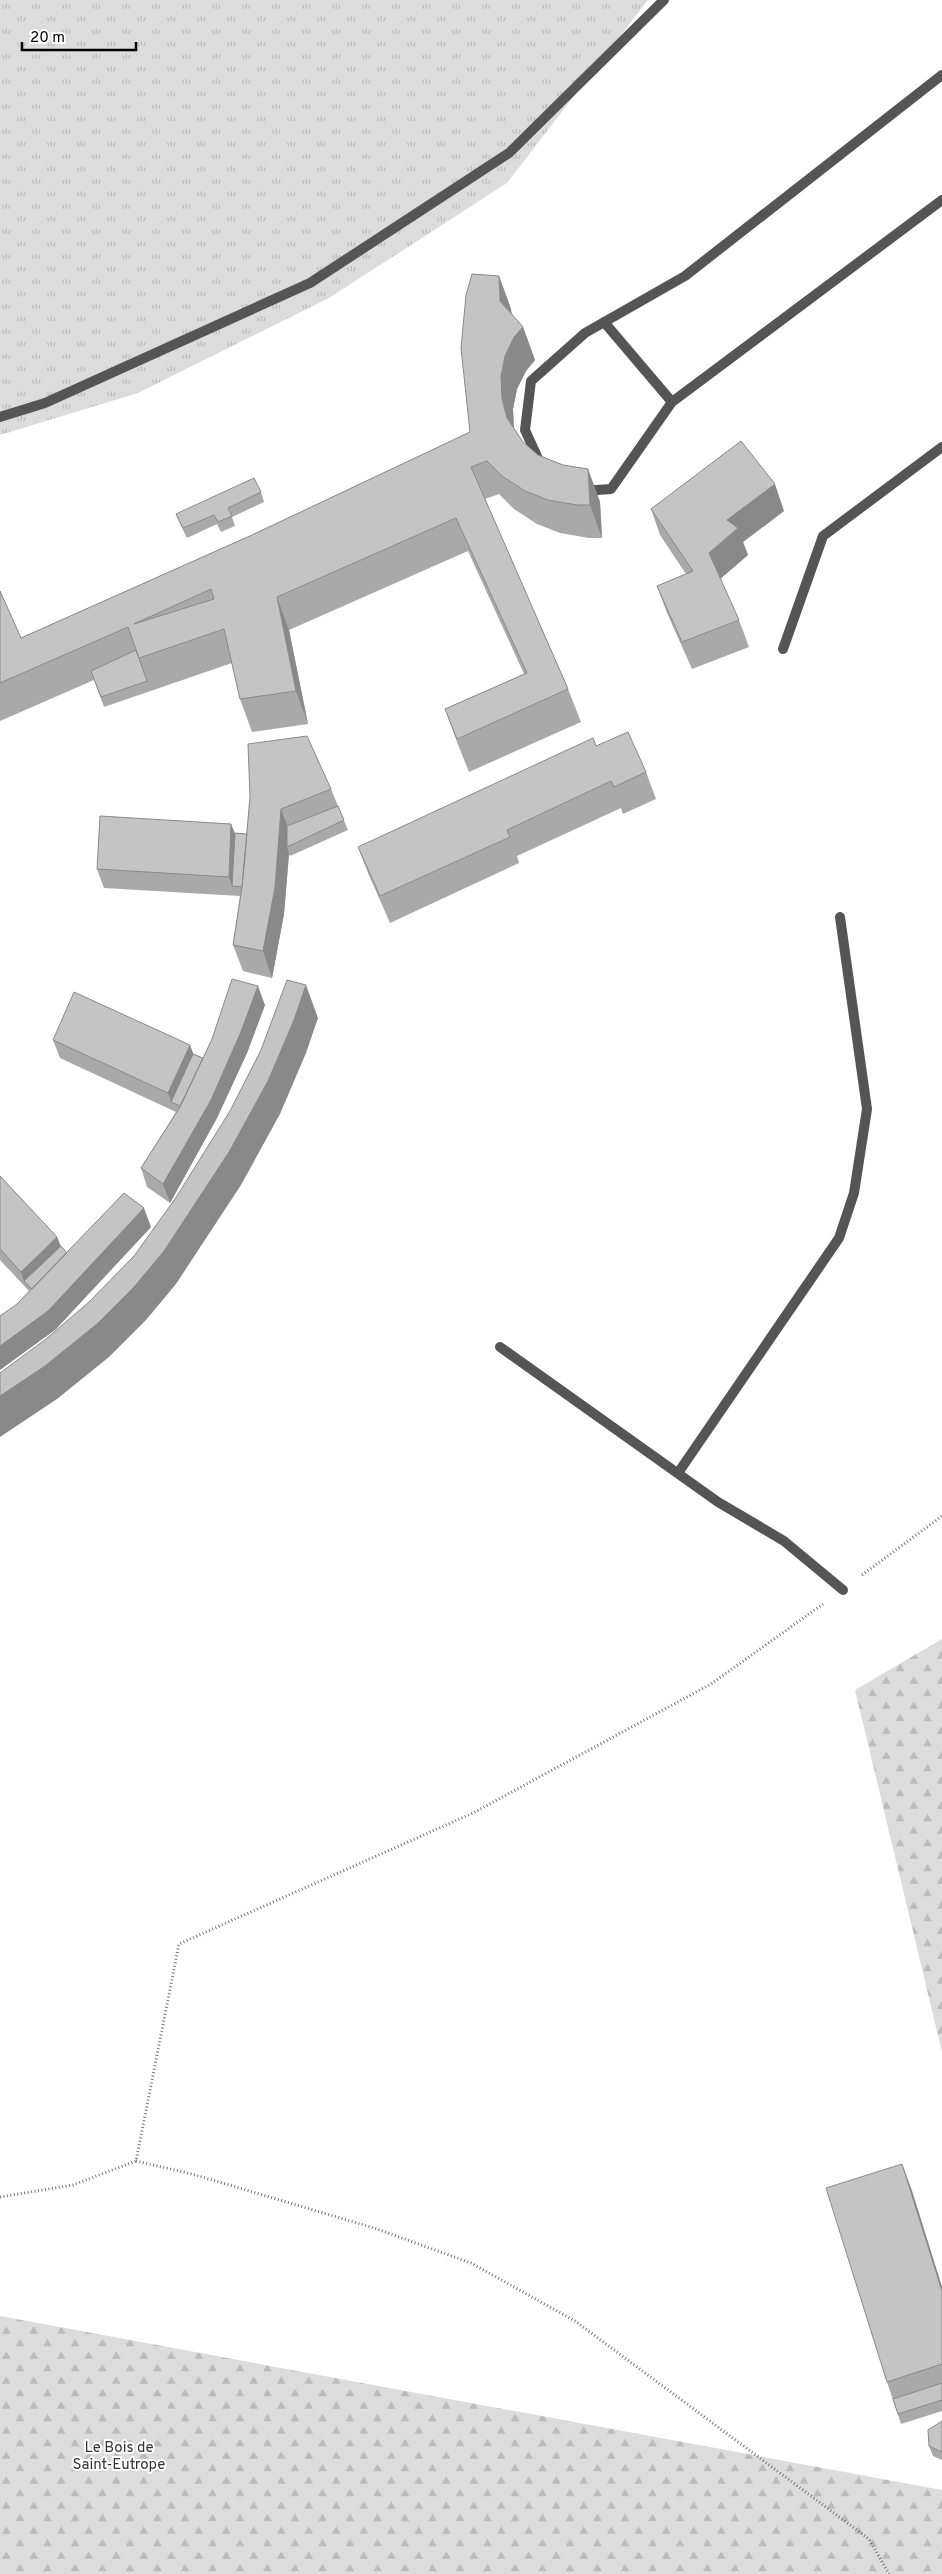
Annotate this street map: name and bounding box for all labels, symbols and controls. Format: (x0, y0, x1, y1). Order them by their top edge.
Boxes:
scale bar (22, 20, 136, 52)
text: 20 m (30, 29, 65, 48)
park label: Le Bois de Saint-Eutrope (73, 2439, 165, 2475)

